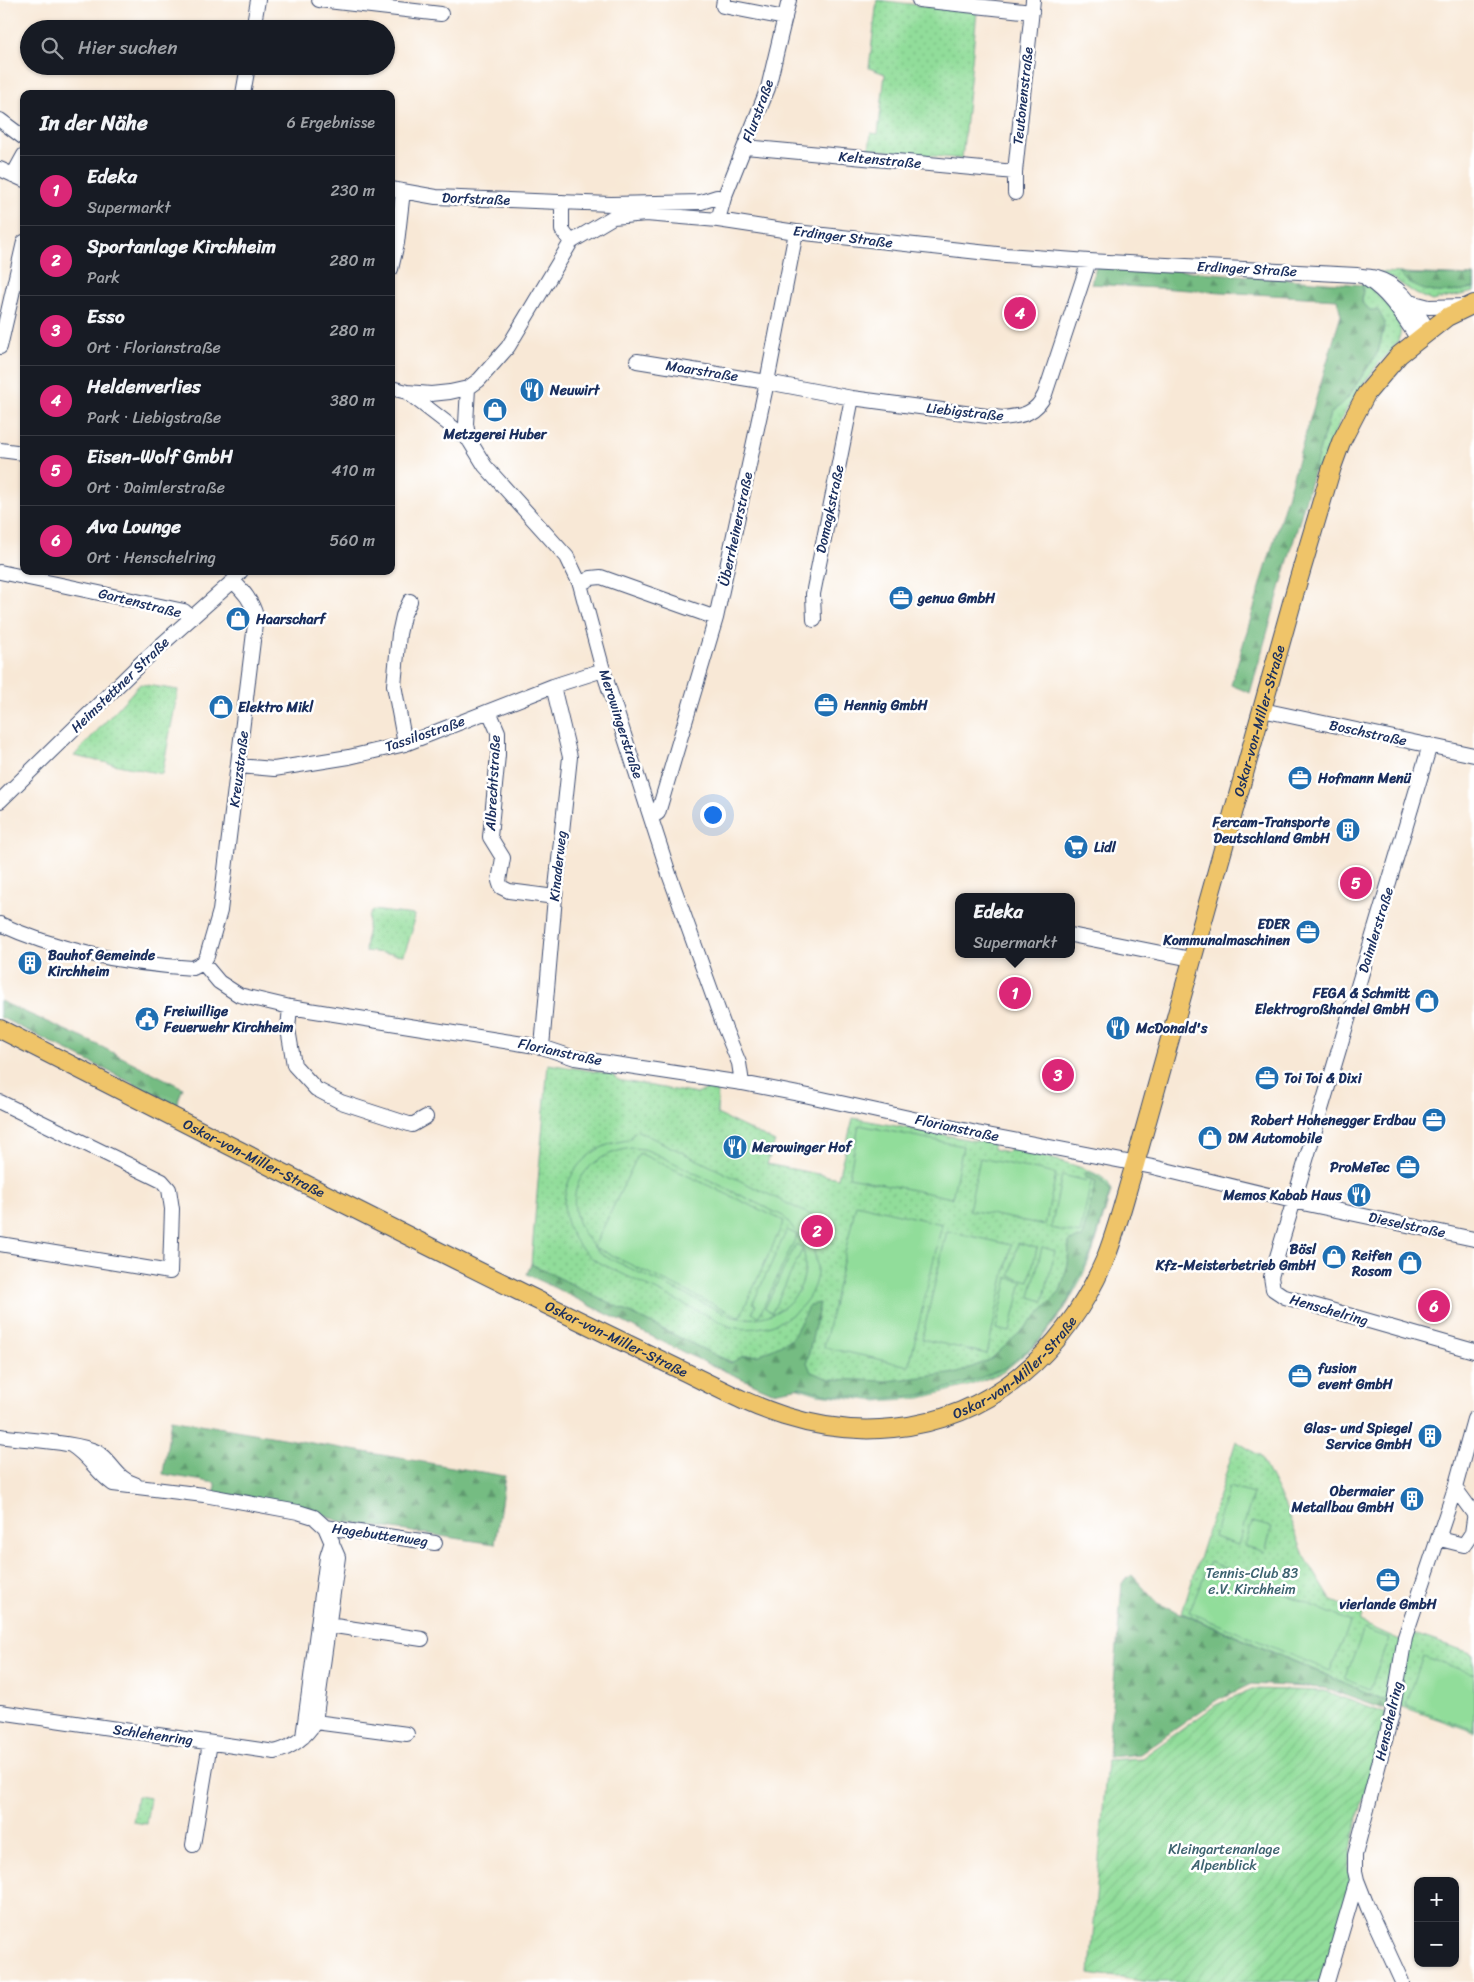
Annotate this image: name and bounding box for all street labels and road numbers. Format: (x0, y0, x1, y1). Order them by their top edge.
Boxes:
street label: Teutonenstraße (1005, 46, 1041, 146)
street label: Flurstraße (735, 76, 781, 146)
street label: Keltenstraße (838, 144, 922, 176)
street label: Dorfstraße (441, 185, 511, 213)
street label: Erdinger Straße (792, 218, 894, 256)
street label: Erdinger Straße (1196, 254, 1298, 284)
street label: Moarstraße (664, 353, 740, 389)
street label: Liebigstraße (925, 396, 1005, 428)
street label: Domagkstraße (808, 462, 852, 556)
street label: Überrheinerstraße (712, 469, 760, 588)
street label: Gartenstraße (96, 581, 184, 625)
street label: Heimstettner Straße (65, 631, 176, 739)
street label: Oskar-von-Miller-Straße (1226, 642, 1292, 799)
street label: Merowingerstraße (592, 666, 651, 782)
street label: Tassilostraße (381, 709, 469, 759)
street label: Boschstraße (1327, 713, 1409, 753)
street label: Kreuzstraße (222, 729, 256, 809)
street label: Albrechtstraße (478, 735, 508, 832)
street label: Kinaderweg (542, 830, 574, 902)
street label: Daimlerstraße (1351, 884, 1401, 976)
street label: Florianstraße (516, 1031, 604, 1073)
street label: Florianstraße (913, 1107, 1001, 1149)
street label: Oskar-von-Miller-Straße (179, 1111, 330, 1205)
street label: Dieselstraße (1366, 1205, 1448, 1245)
street label: Henschelring (1287, 1287, 1371, 1333)
street label: Oskar-von-Miller-Straße (541, 1293, 693, 1384)
street label: Oskar-von-Miller-Straße (949, 1310, 1083, 1426)
street label: Hagebuttenweg (330, 1516, 430, 1554)
street label: Henschelring (1368, 1679, 1410, 1763)
street label: Schlehenring (111, 1717, 195, 1753)

